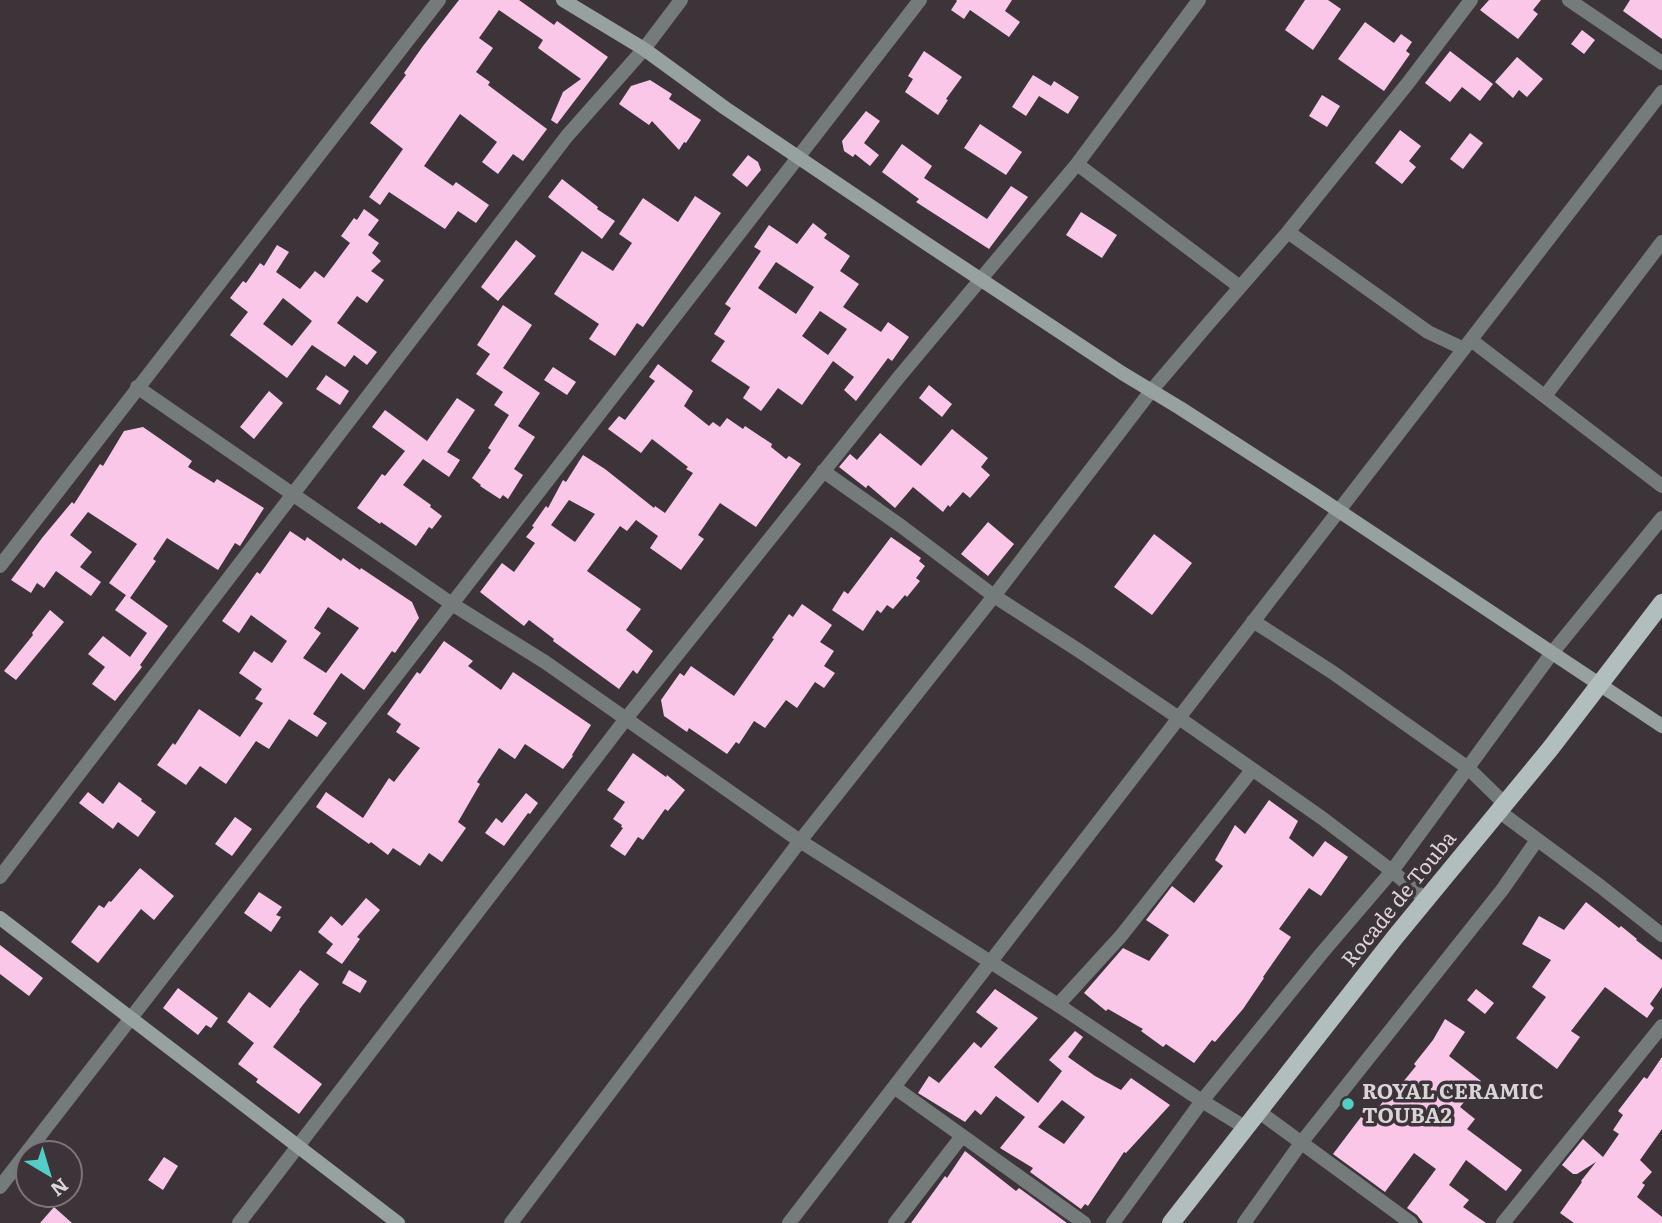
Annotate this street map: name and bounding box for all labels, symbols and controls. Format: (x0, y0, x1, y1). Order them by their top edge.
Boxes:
street label: Rocade de Touba (1332, 822, 1462, 972)
place label: ROYAL CERAMIC TOUBA2 (1362, 1074, 1544, 1129)
marker: ROYAL CERAMIC TOUBA2 (1340, 1096, 1356, 1112)
north arrow (14, 1139, 84, 1209)
text: N (45, 1172, 75, 1204)

